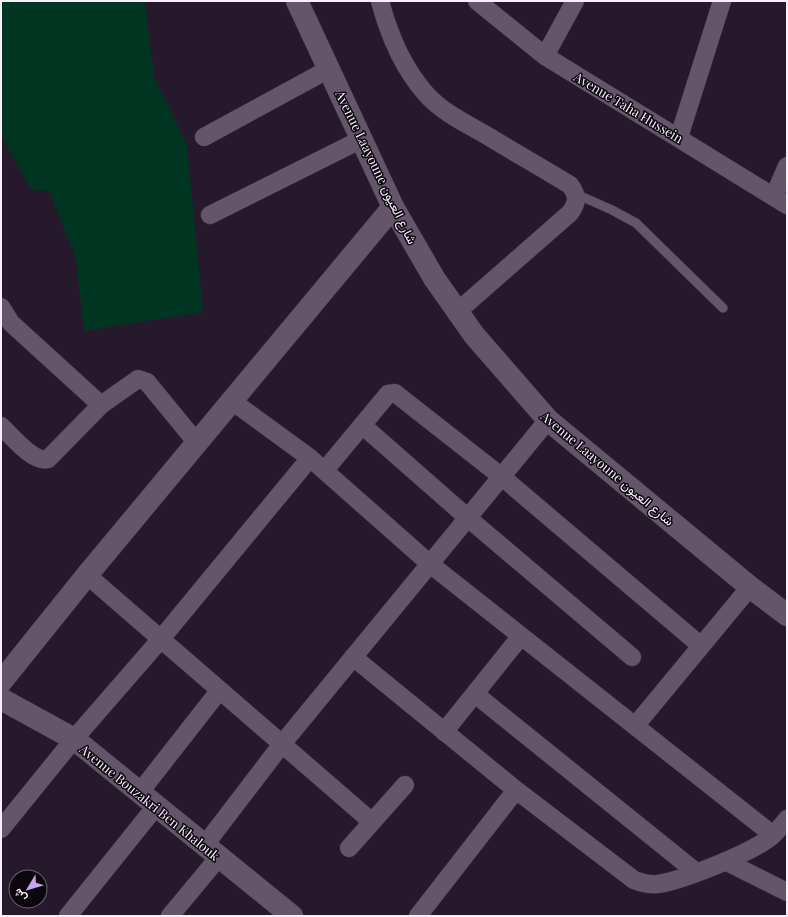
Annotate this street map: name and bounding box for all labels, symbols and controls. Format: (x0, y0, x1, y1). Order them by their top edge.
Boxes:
street label: Avenue Taha Hussein (570, 67, 687, 146)
street label: Avenue Laayoune شارع العيون (330, 86, 422, 248)
street label: Avenue Laayoune شارع العيون (536, 407, 678, 530)
street label: Avenue Bouzakri Ben Khalouk (76, 740, 224, 864)
north arrow (8, 869, 48, 909)
text: ش (10, 886, 30, 905)

